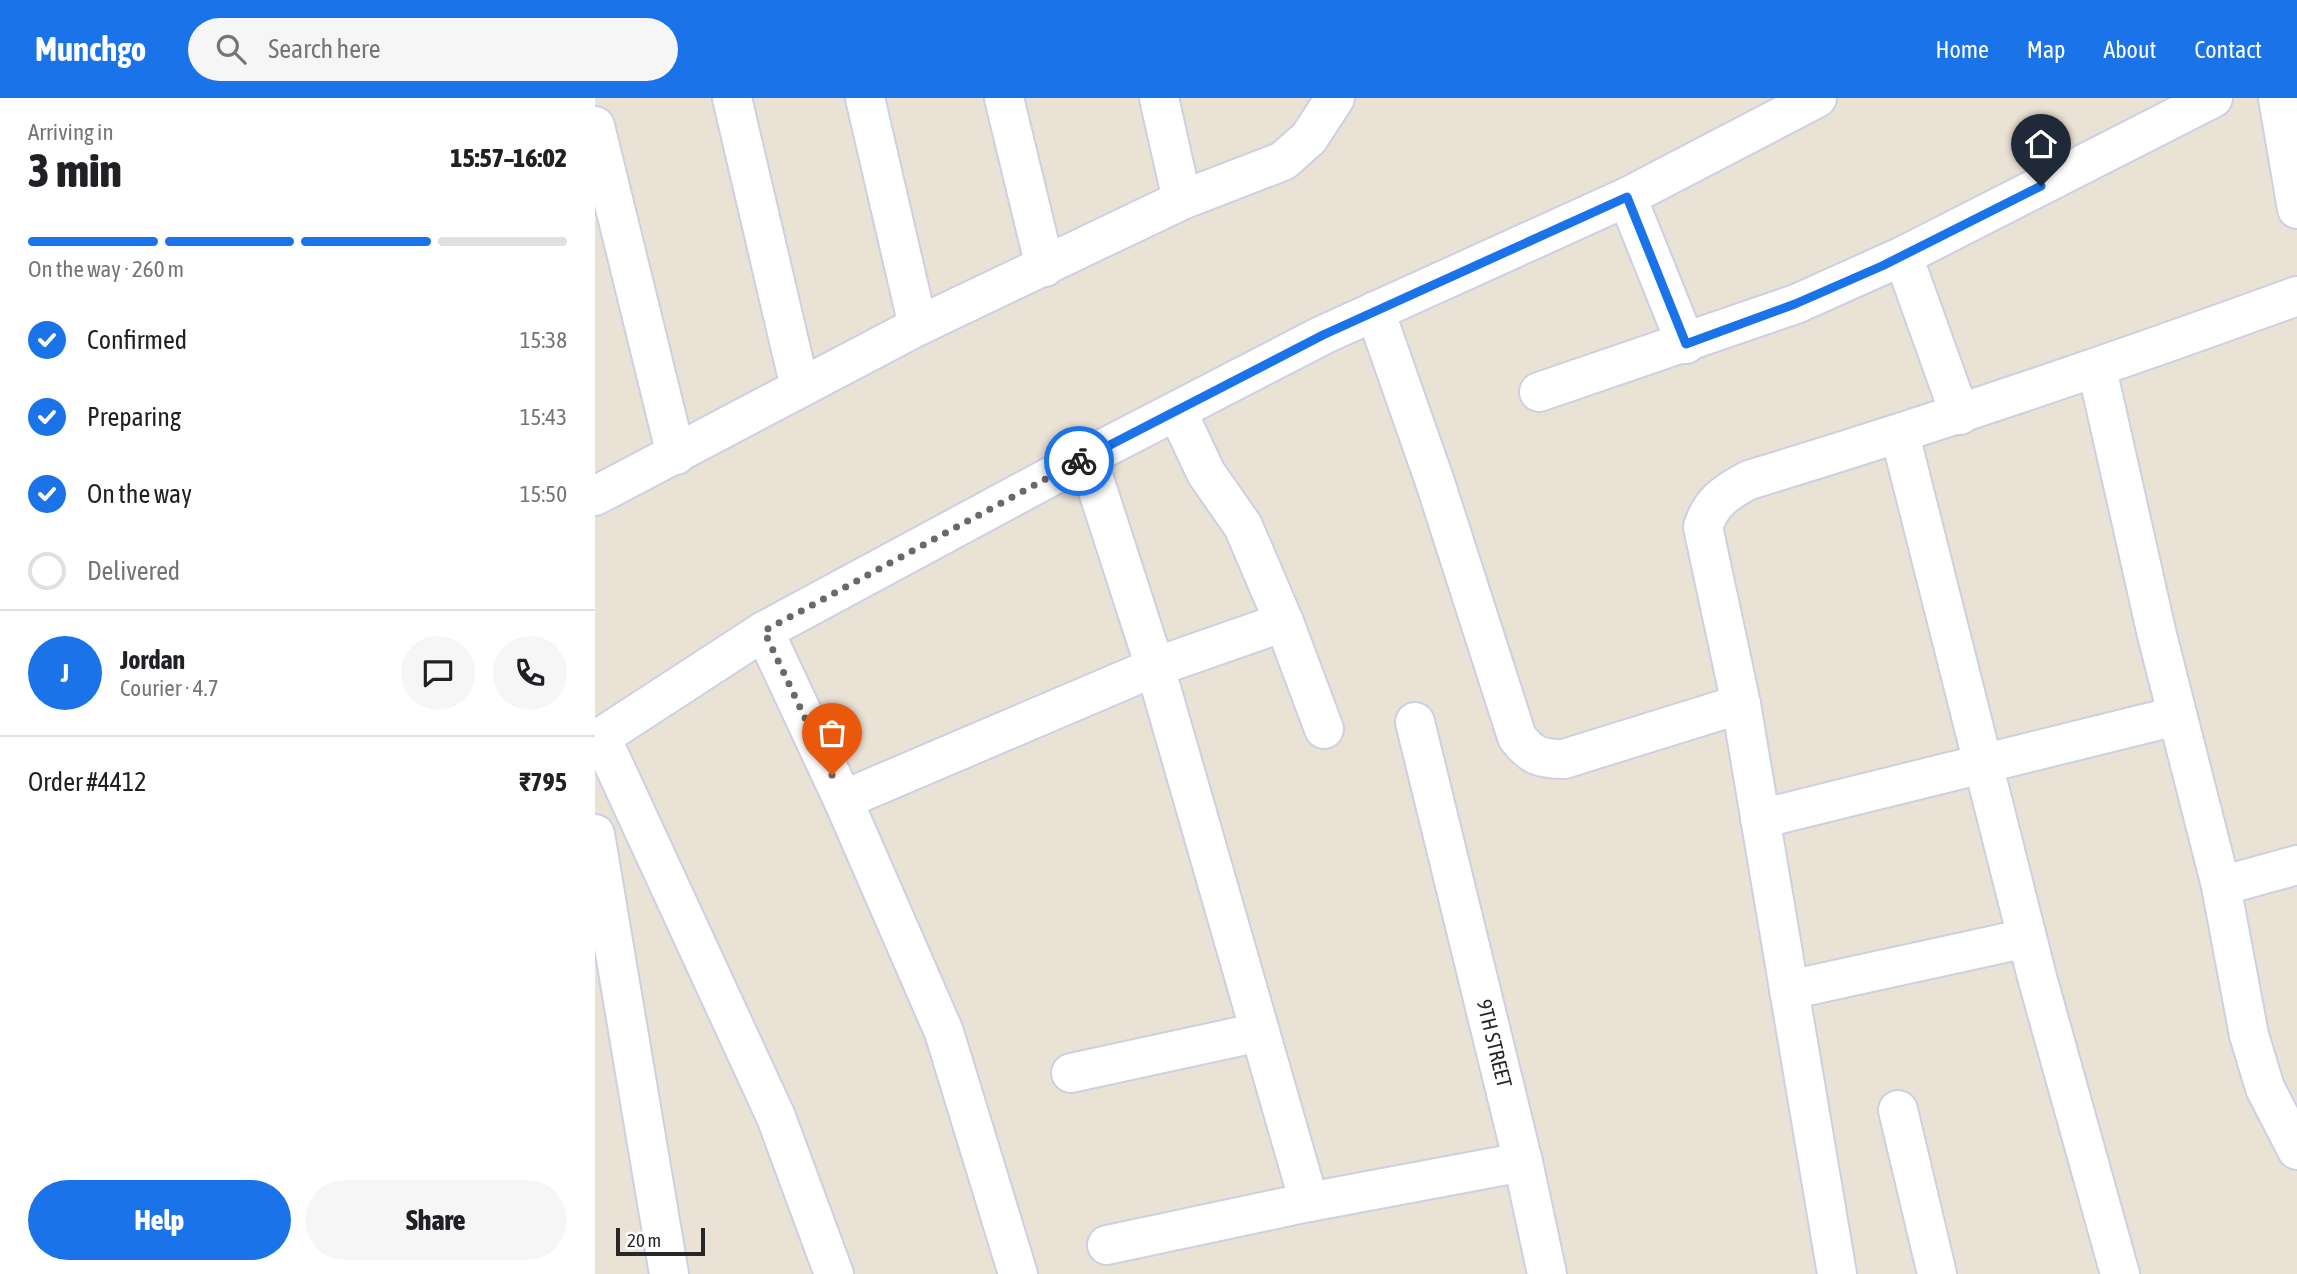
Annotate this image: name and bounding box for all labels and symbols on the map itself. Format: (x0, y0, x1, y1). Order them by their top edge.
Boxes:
pin (2011, 114, 2071, 186)
courier (1044, 426, 1114, 496)
pin (802, 703, 862, 775)
street label: 9TH STREET (1473, 997, 1517, 1090)
scale bar (616, 1225, 705, 1257)

